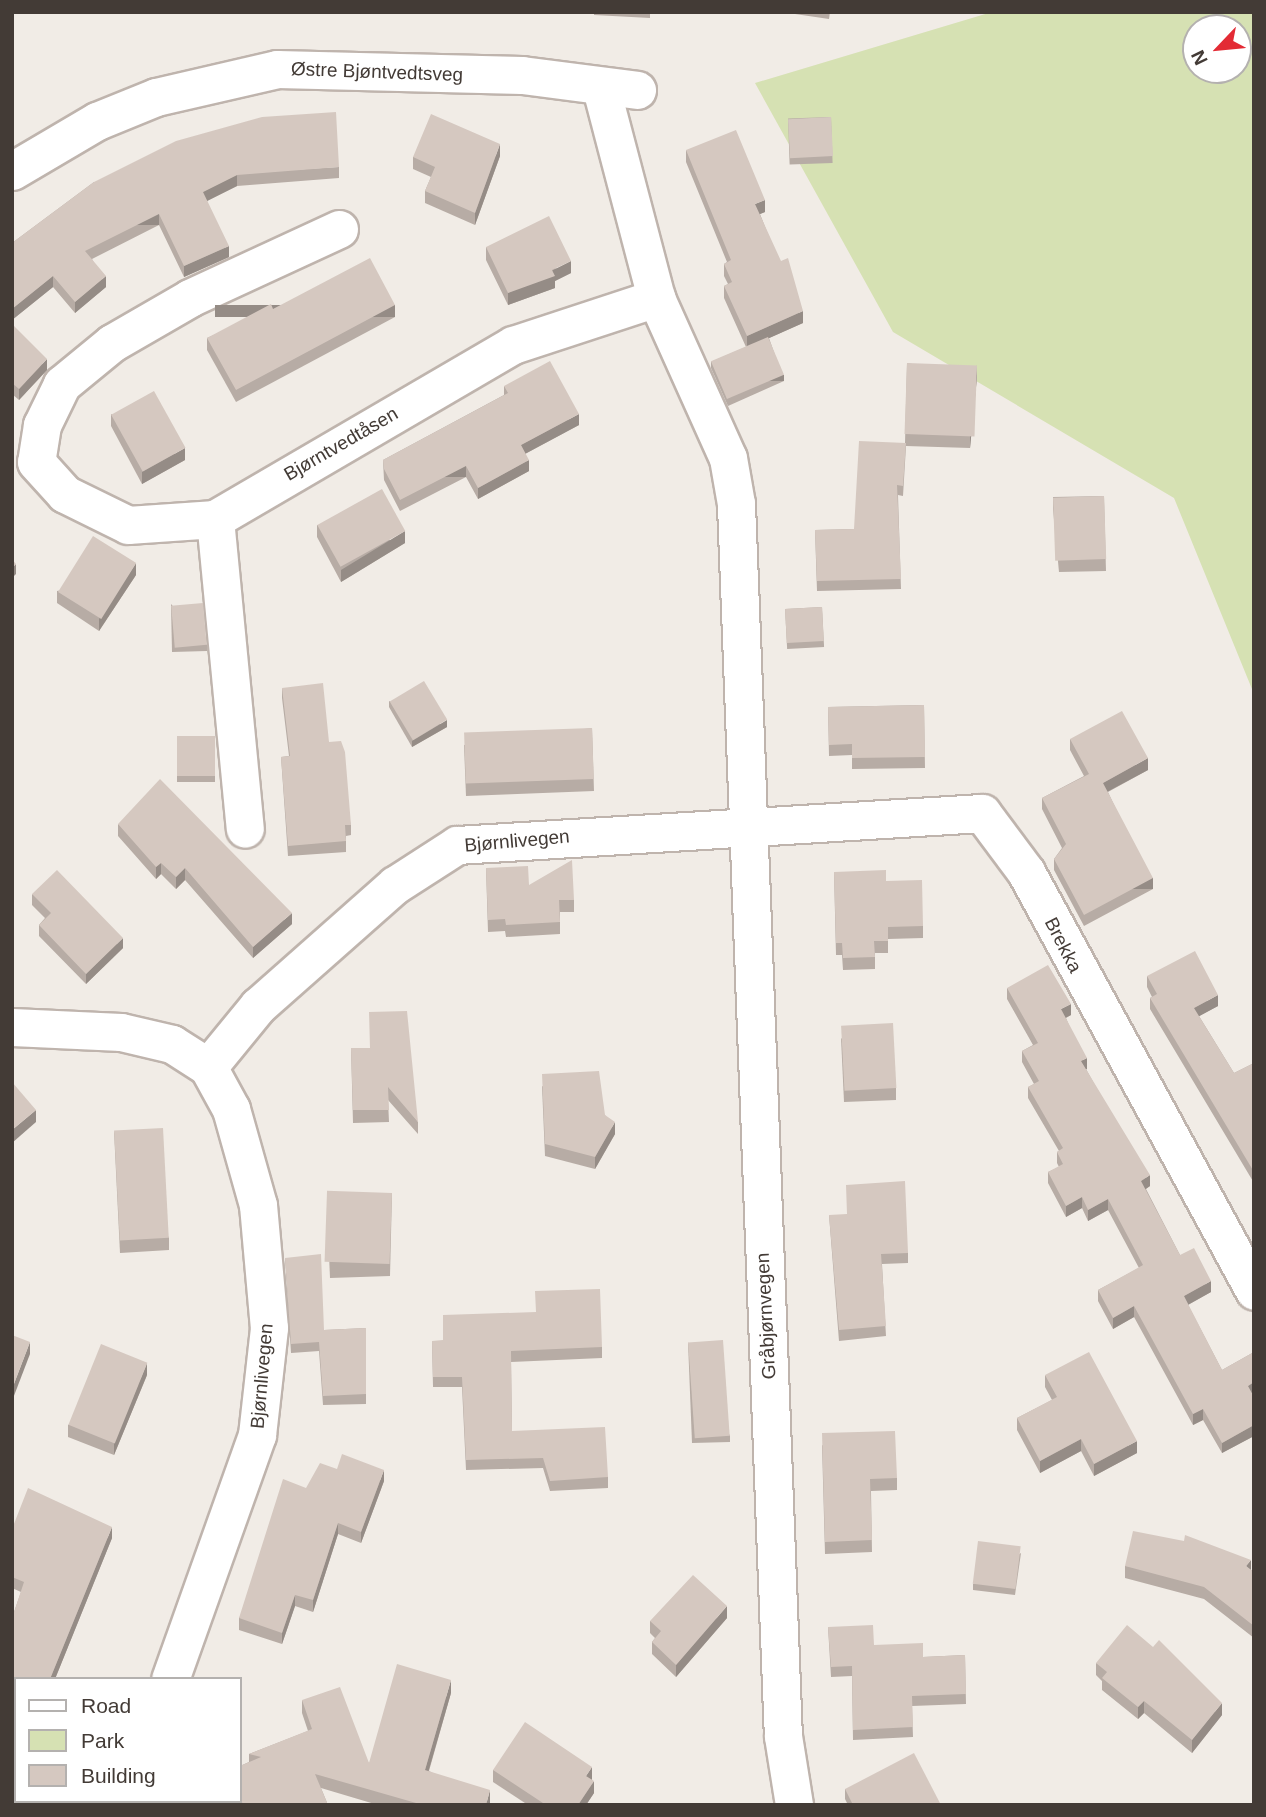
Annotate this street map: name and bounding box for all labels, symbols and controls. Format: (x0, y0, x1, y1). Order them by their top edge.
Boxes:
north arrow (1182, 14, 1252, 84)
text: N (1187, 47, 1212, 68)
street label: Østre Bjøntvedtsveg (291, 58, 463, 86)
street label: Bjørntvedtåsen (280, 402, 402, 486)
street label: Bjørnlivegen (463, 825, 571, 857)
street label: Brekka (1039, 913, 1087, 977)
street label: Gråbjørnvegen (751, 1252, 781, 1380)
street label: Bjørnlivegen (246, 1322, 278, 1430)
legend (14, 1677, 242, 1803)
text: Road (81, 1694, 131, 1717)
text: Park (81, 1729, 124, 1752)
text: Building (81, 1764, 156, 1787)

